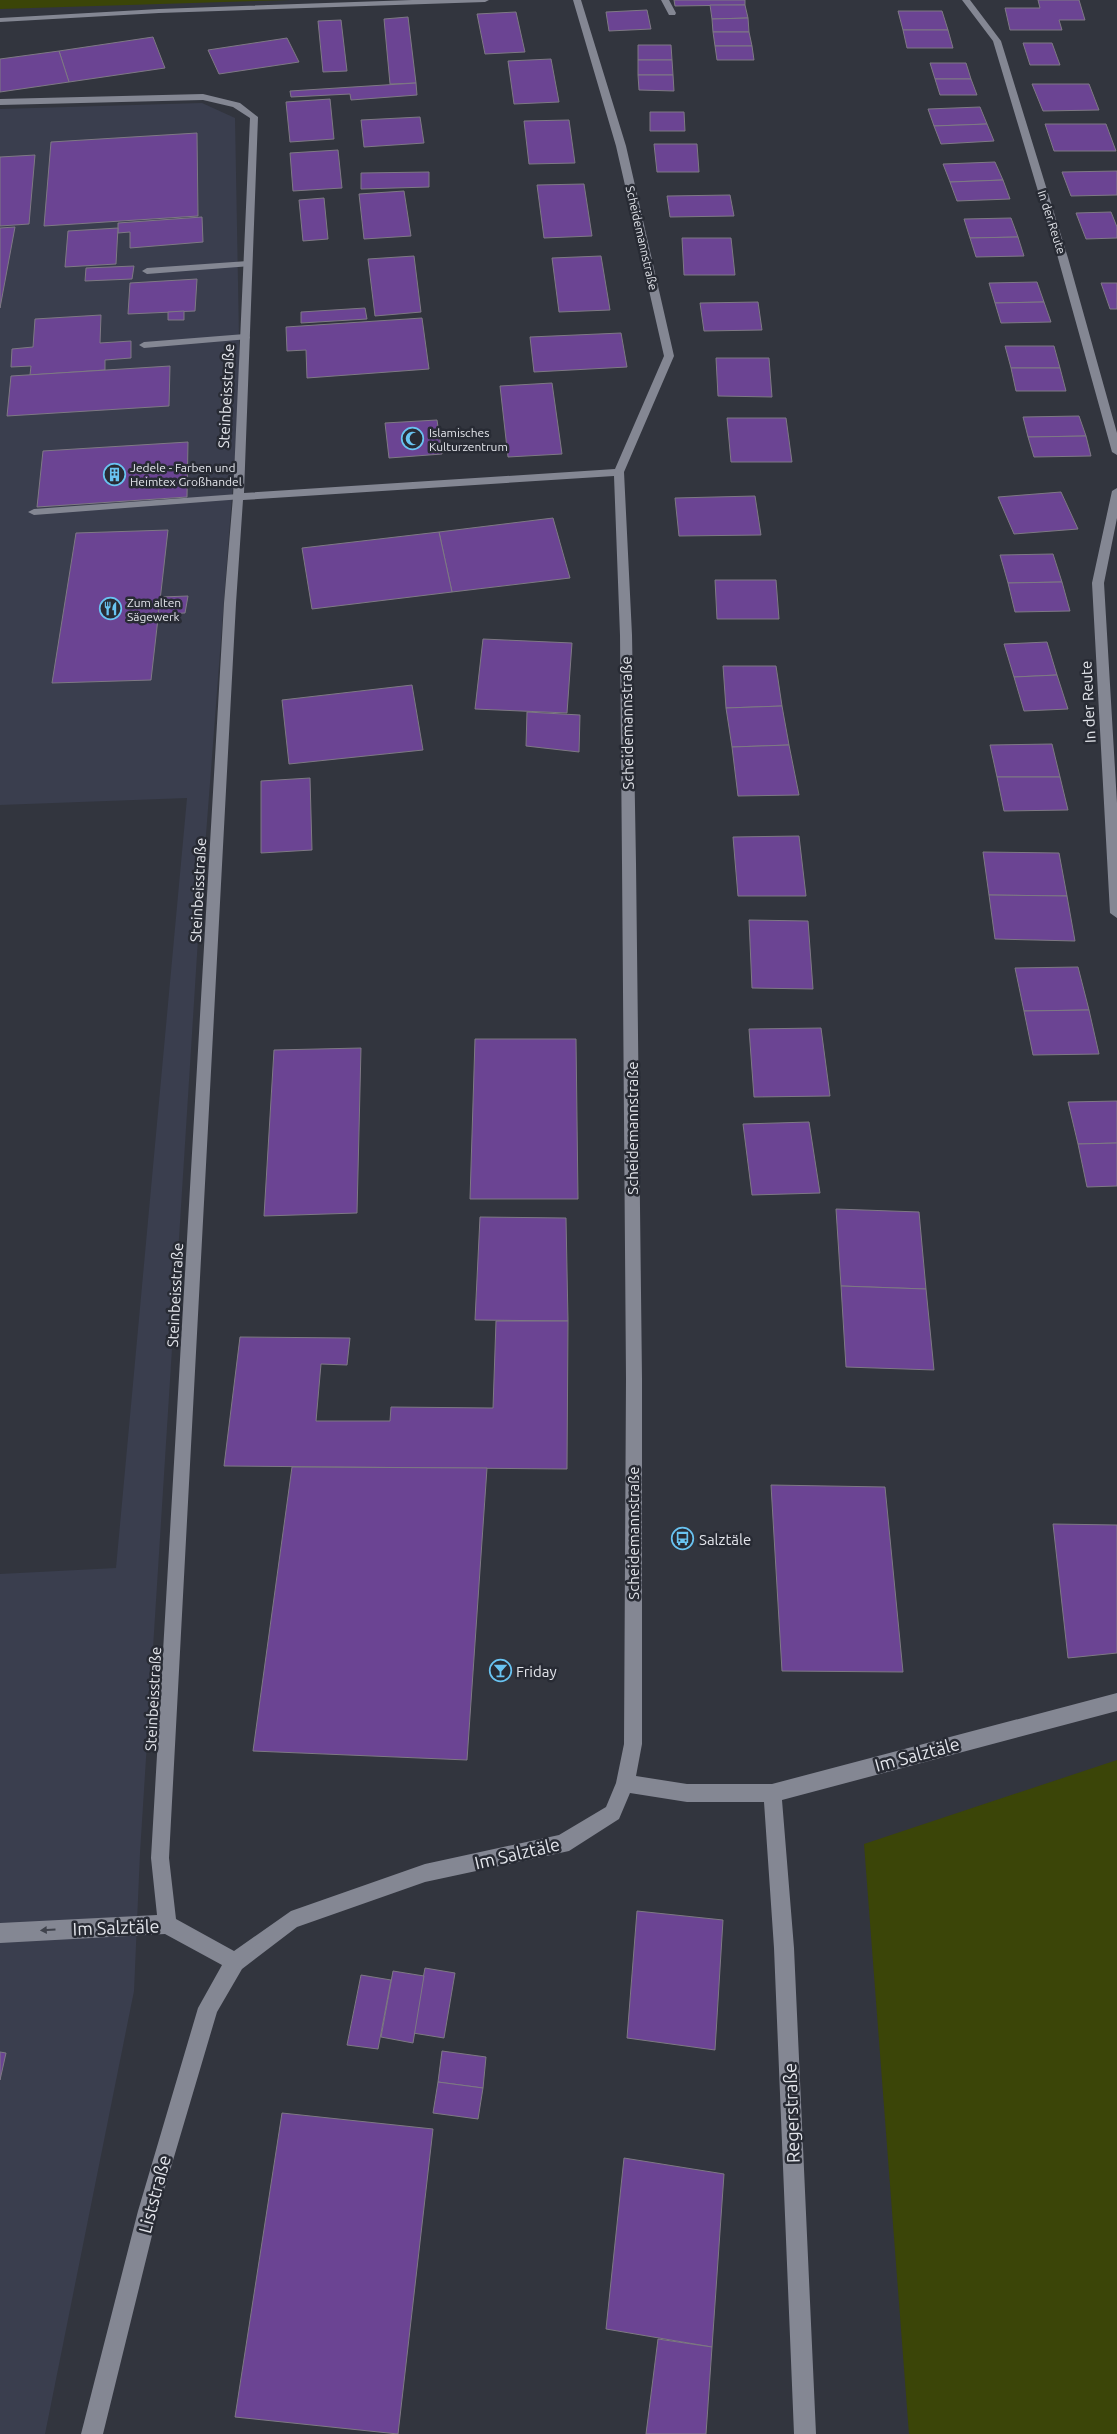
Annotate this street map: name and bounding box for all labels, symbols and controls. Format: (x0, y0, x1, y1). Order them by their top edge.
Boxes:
street label: Scheidemannstraße (624, 185, 660, 291)
street label: In der Reute (1036, 189, 1068, 255)
street label: Steinbeisstraße (215, 343, 237, 449)
place label: Islamisches Kulturzentrum (429, 426, 508, 453)
mosque icon: Islamisches Kulturzentrum (401, 427, 425, 451)
place label: Jedele - Farben und Heimtex Großhandel (130, 461, 242, 488)
building icon: Jedele - Farben und Heimtex Großhandel (102, 462, 126, 486)
place label: Zum alten Sägewerk (127, 596, 181, 623)
restaurant icon: Zum alten Sägewerk (99, 597, 123, 621)
street label: Scheidemannstraße (617, 656, 637, 790)
street label: In der Reute (1077, 660, 1099, 744)
street label: Steinbeisstraße (187, 837, 209, 943)
street label: Scheidemannstraße (624, 1061, 641, 1195)
street label: Steinbeisstraße (164, 1242, 186, 1348)
street label: Scheidemannstraße (625, 1466, 642, 1600)
bus stop icon: Salztäle (671, 1527, 695, 1551)
place label: Salztäle (699, 1531, 751, 1548)
street label: Steinbeisstraße (142, 1646, 164, 1752)
bar icon: Friday (488, 1659, 512, 1683)
place label: Friday (516, 1663, 557, 1680)
street label: Im Salztäle (872, 1733, 962, 1775)
street label: Im Salztäle (472, 1833, 562, 1873)
street label: Im Salztäle (72, 1915, 160, 1939)
one-way arrow (40, 1927, 56, 1935)
street label: Regerstraße (779, 2063, 803, 2163)
street label: Liststraße (134, 2153, 174, 2235)

